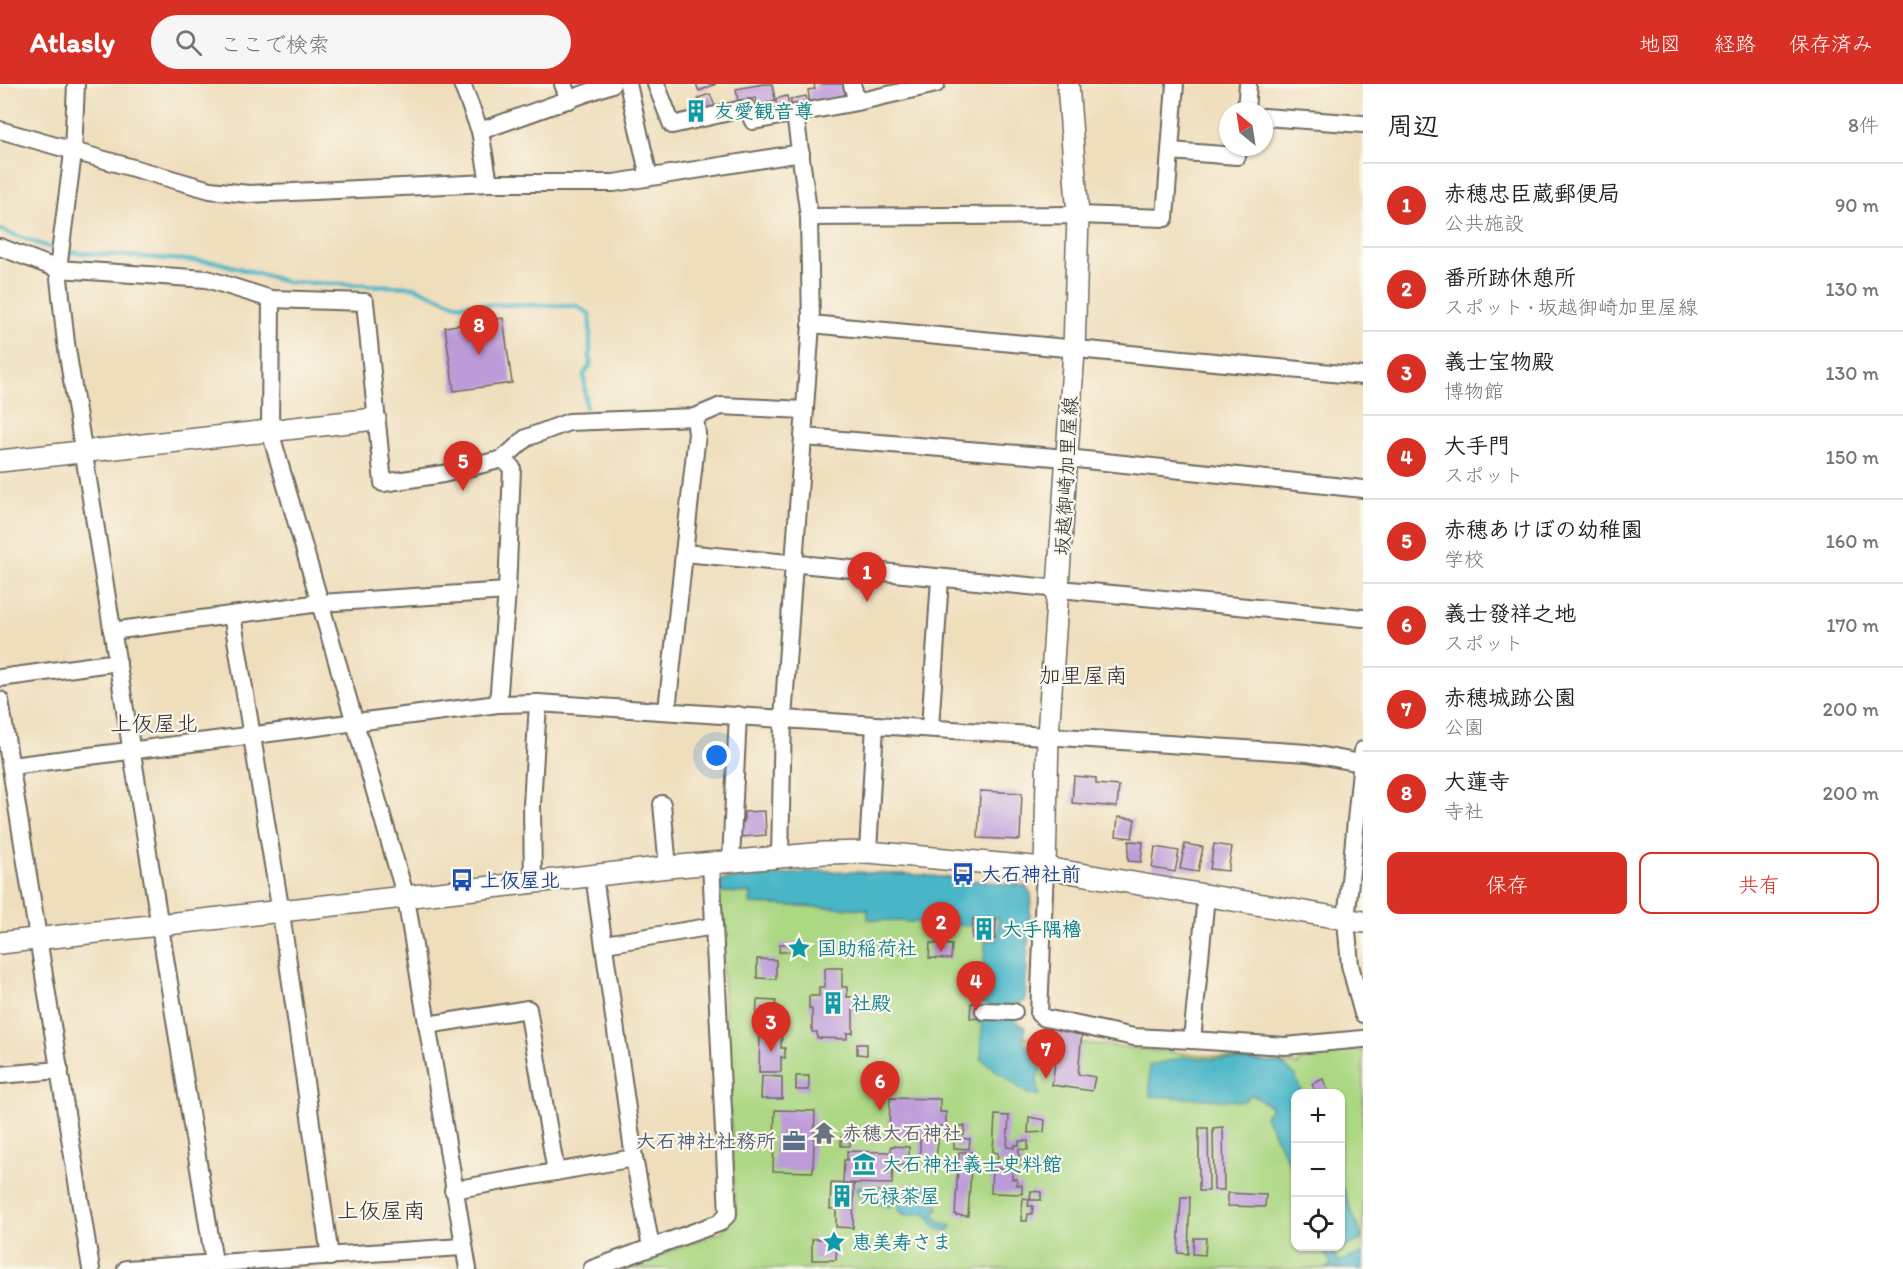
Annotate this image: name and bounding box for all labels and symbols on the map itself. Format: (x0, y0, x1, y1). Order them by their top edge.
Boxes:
building icon: 友愛観音尊 (683, 98, 709, 124)
place label: 友愛観音尊 (714, 99, 814, 123)
north arrow (1219, 102, 1273, 156)
pin: 8 (460, 306, 498, 355)
street label: 坂越御崎加里屋線 (1050, 395, 1082, 557)
pin: 5 (444, 442, 482, 491)
pin: 1 (848, 552, 886, 602)
district label: 加里屋南 (1039, 662, 1127, 689)
district label: 上仮屋北 (110, 710, 198, 737)
your location (702, 741, 731, 770)
bus stop icon: 大石神社前 (950, 861, 976, 887)
place label: 大石神社前 (981, 862, 1081, 886)
bus stop icon: 上仮屋北 (449, 867, 475, 893)
place label: 上仮屋北 (480, 868, 560, 892)
pin: 2 (922, 902, 960, 952)
building icon: 大手隅櫓 (971, 916, 997, 942)
place label: 大手隅櫓 (1002, 917, 1082, 941)
place icon: 国助稲荷社 (786, 935, 812, 961)
place label: 国助稲荷社 (817, 936, 917, 960)
pin: 4 (956, 962, 996, 1011)
building icon: 社殿 (820, 990, 846, 1016)
place label: 社殿 (851, 991, 891, 1015)
pin: 3 (752, 1002, 790, 1052)
pin: 7 (1026, 1030, 1066, 1079)
pin: 6 (860, 1062, 900, 1111)
temple icon: 赤穂大石神社 (811, 1120, 837, 1146)
place label: 赤穂大石神社 (842, 1121, 962, 1145)
office icon: 大石神社社務所 (781, 1128, 807, 1154)
place label: 大石神社社務所 (636, 1129, 776, 1153)
museum icon: 大石神社義士史料館 (851, 1151, 877, 1177)
place label: 大石神社義士史料館 (882, 1152, 1062, 1176)
building icon: 元禄茶屋 (829, 1183, 855, 1209)
place label: 元禄茶屋 (860, 1184, 940, 1208)
district label: 上仮屋南 (337, 1197, 425, 1224)
place icon: 恵美寿さま (821, 1229, 847, 1255)
place label: 恵美寿さま (852, 1230, 952, 1254)

